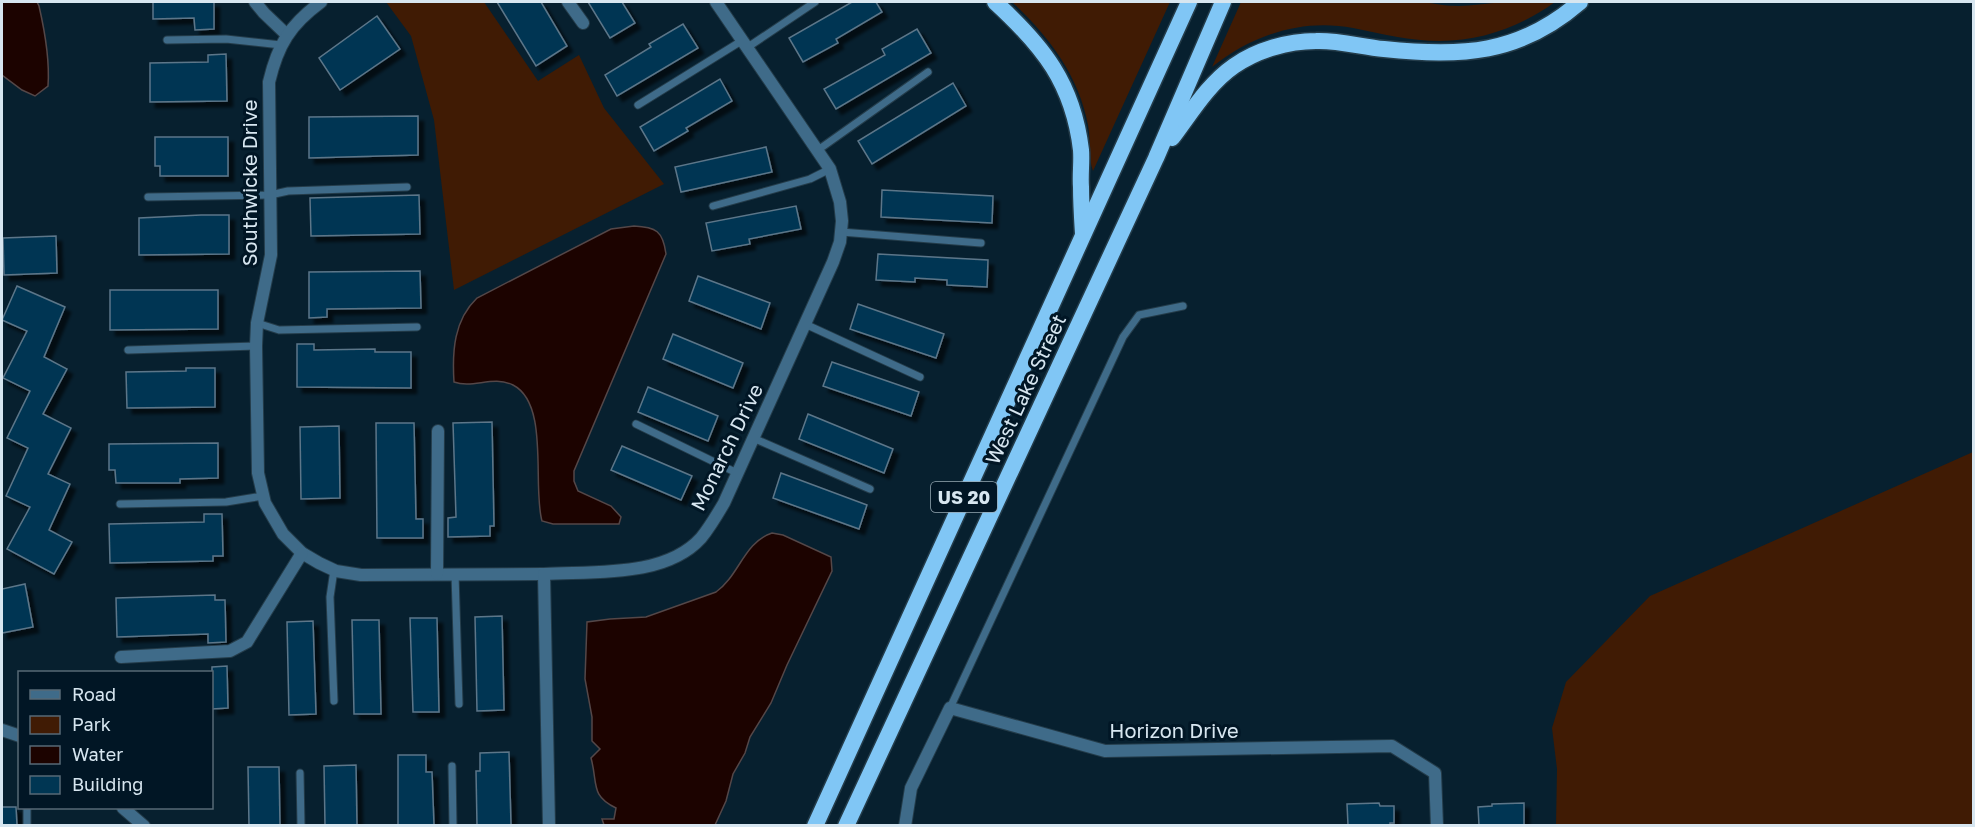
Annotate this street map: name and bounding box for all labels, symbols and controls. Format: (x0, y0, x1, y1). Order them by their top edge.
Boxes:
street label: Southwicke Drive (237, 100, 261, 266)
street label: West Lake Street (980, 310, 1070, 468)
street label: Monarch Drive (685, 380, 767, 514)
road number: US 20 (931, 482, 997, 512)
legend (18, 671, 213, 809)
text: Road (72, 683, 116, 705)
text: Park (72, 713, 111, 735)
street label: Horizon Drive (1109, 718, 1239, 742)
text: Water (72, 743, 123, 765)
text: Building (72, 773, 143, 795)

